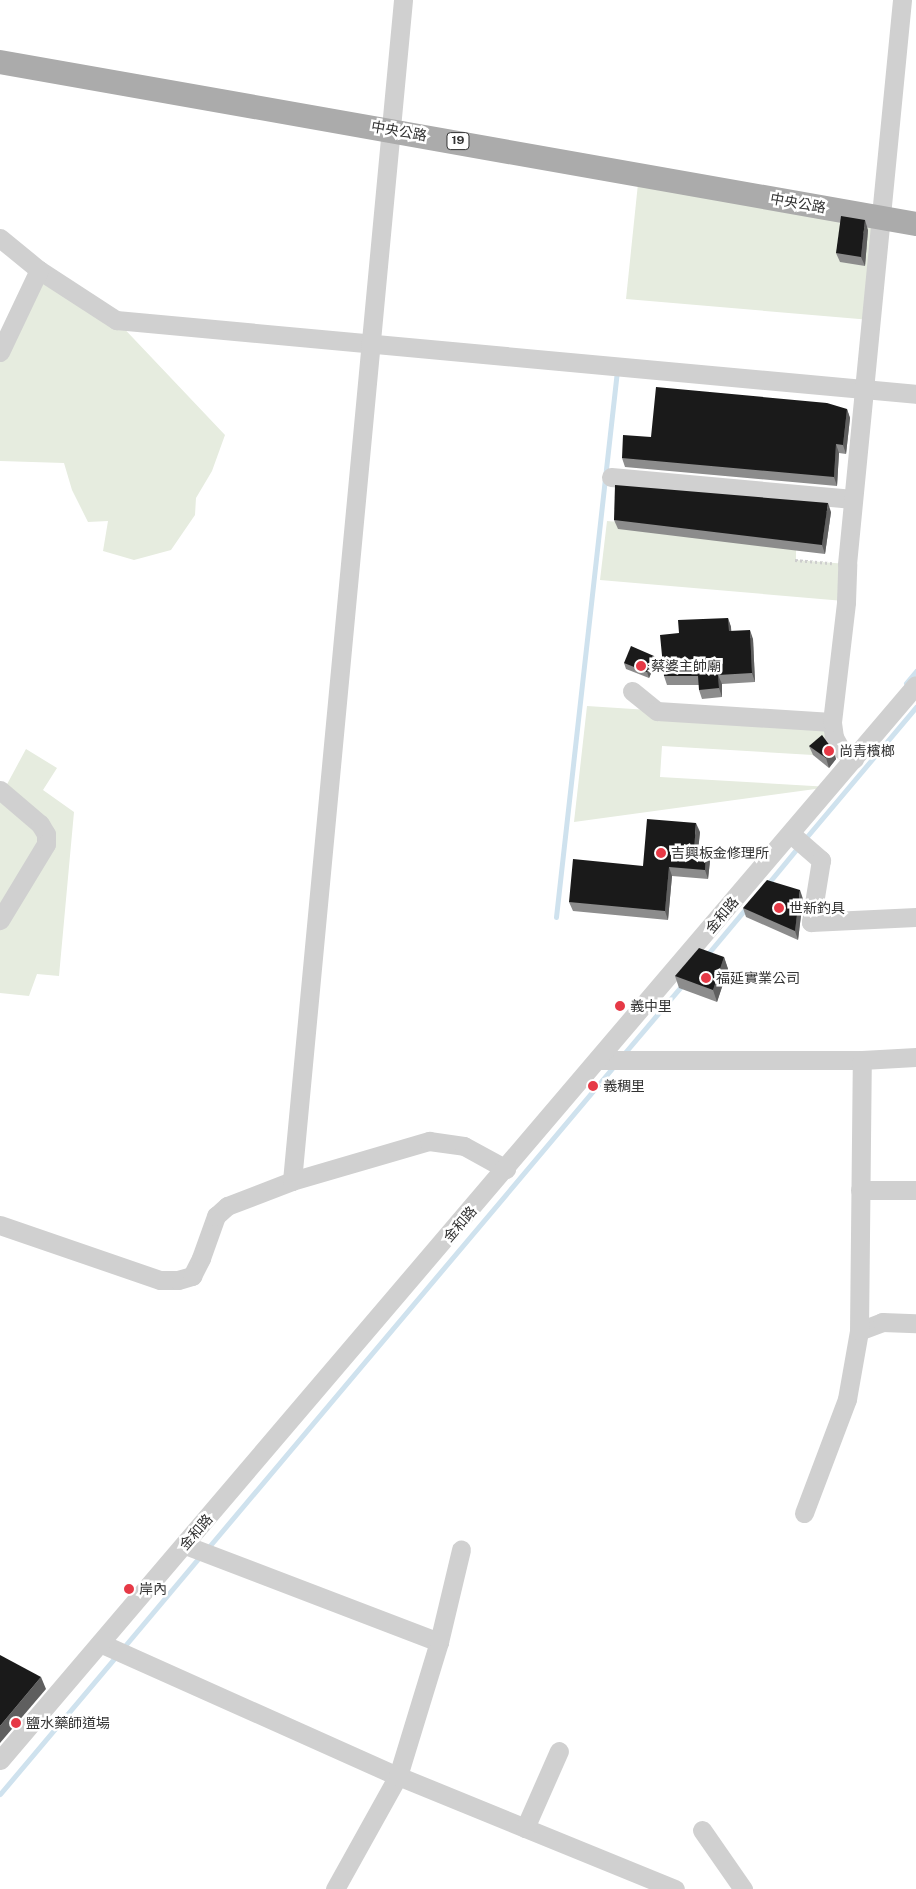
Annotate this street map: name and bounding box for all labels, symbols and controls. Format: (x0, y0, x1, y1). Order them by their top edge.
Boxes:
street label: 中央公路 (370, 118, 428, 144)
road number: 19 (446, 132, 470, 150)
street label: 中央公路 (769, 190, 827, 216)
place label: 蔡婆主帥廟 (651, 658, 721, 674)
marker: 蔡婆主帥廟 (635, 660, 647, 672)
place label: 尚青檳榔 (839, 743, 895, 759)
marker: 尚青檳榔 (823, 745, 835, 757)
place label: 吉興板金修理所 (671, 845, 769, 861)
marker: 吉興板金修理所 (655, 847, 667, 859)
street label: 金和路 (702, 894, 742, 936)
place label: 世新釣具 (789, 900, 845, 916)
marker: 世新釣具 (773, 902, 785, 914)
place label: 福延實業公司 (716, 970, 800, 986)
marker: 福延實業公司 (700, 972, 712, 984)
place label: 義中里 (630, 998, 672, 1014)
marker: 義中里 (614, 1000, 626, 1012)
place label: 義稠里 (603, 1078, 645, 1094)
marker: 義稠里 (587, 1080, 599, 1092)
street label: 金和路 (440, 1203, 480, 1245)
street label: 金和路 (176, 1511, 216, 1553)
place label: 岸內 (139, 1581, 167, 1597)
marker: 岸內 (123, 1583, 135, 1595)
place label: 鹽水藥師道場 (26, 1715, 110, 1731)
marker: 鹽水藥師道場 (10, 1717, 22, 1729)

